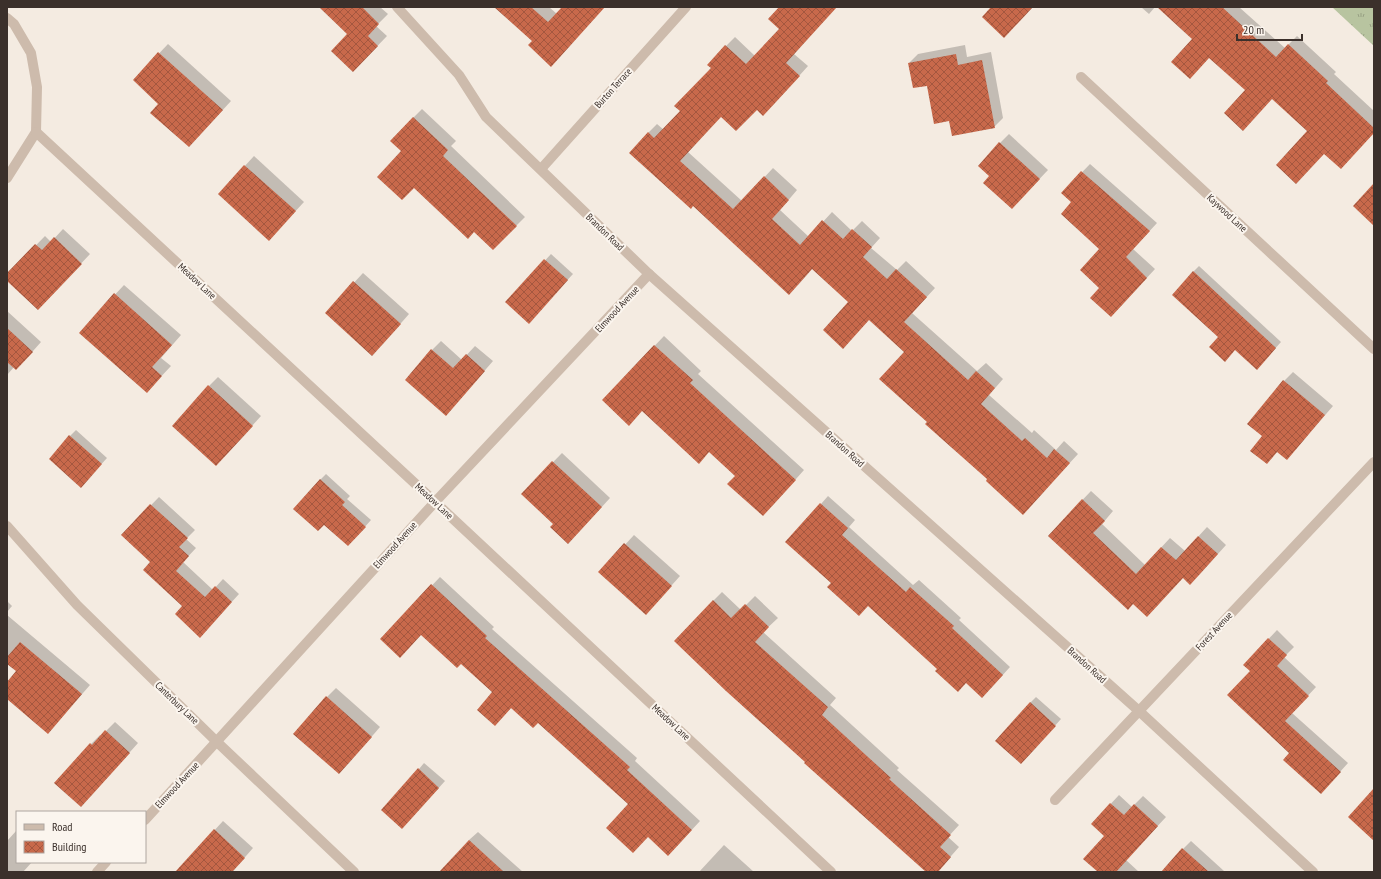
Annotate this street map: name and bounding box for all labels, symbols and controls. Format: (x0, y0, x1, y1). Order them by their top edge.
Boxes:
scale bar (1237, 16, 1302, 42)
text: 20 m (1243, 22, 1264, 37)
street label: Burton Terrace (591, 65, 635, 111)
street label: Kaywood Lane (1204, 191, 1250, 235)
street label: Brandon Road (583, 211, 627, 253)
street label: Meadow Lane (175, 260, 219, 302)
street label: Elmwood Avenue (592, 283, 642, 335)
street label: Brandon Road (823, 428, 867, 470)
street label: Meadow Lane (412, 480, 456, 522)
street label: Elmwood Avenue (370, 519, 420, 571)
street label: Forest Avenue (1193, 609, 1235, 653)
street label: Brandon Road (1065, 644, 1109, 686)
street label: Canterbury Lane (152, 679, 202, 727)
street label: Meadow Lane (649, 701, 693, 743)
street label: Elmwood Avenue (152, 759, 202, 811)
legend (16, 811, 146, 863)
text: Road (52, 819, 72, 834)
text: Building (52, 839, 87, 854)

